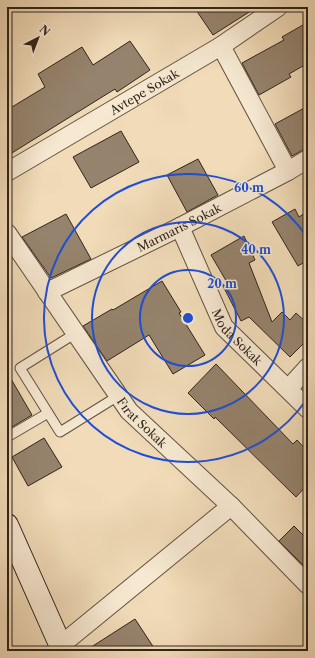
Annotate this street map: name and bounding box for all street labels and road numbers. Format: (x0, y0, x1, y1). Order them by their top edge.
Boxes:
street label: Avtepe Sokak (106, 65, 182, 118)
street label: Marmaris Sokak (134, 199, 225, 255)
street label: Moda Sokak (209, 306, 266, 369)
street label: Fırat Sokak (114, 394, 171, 451)

